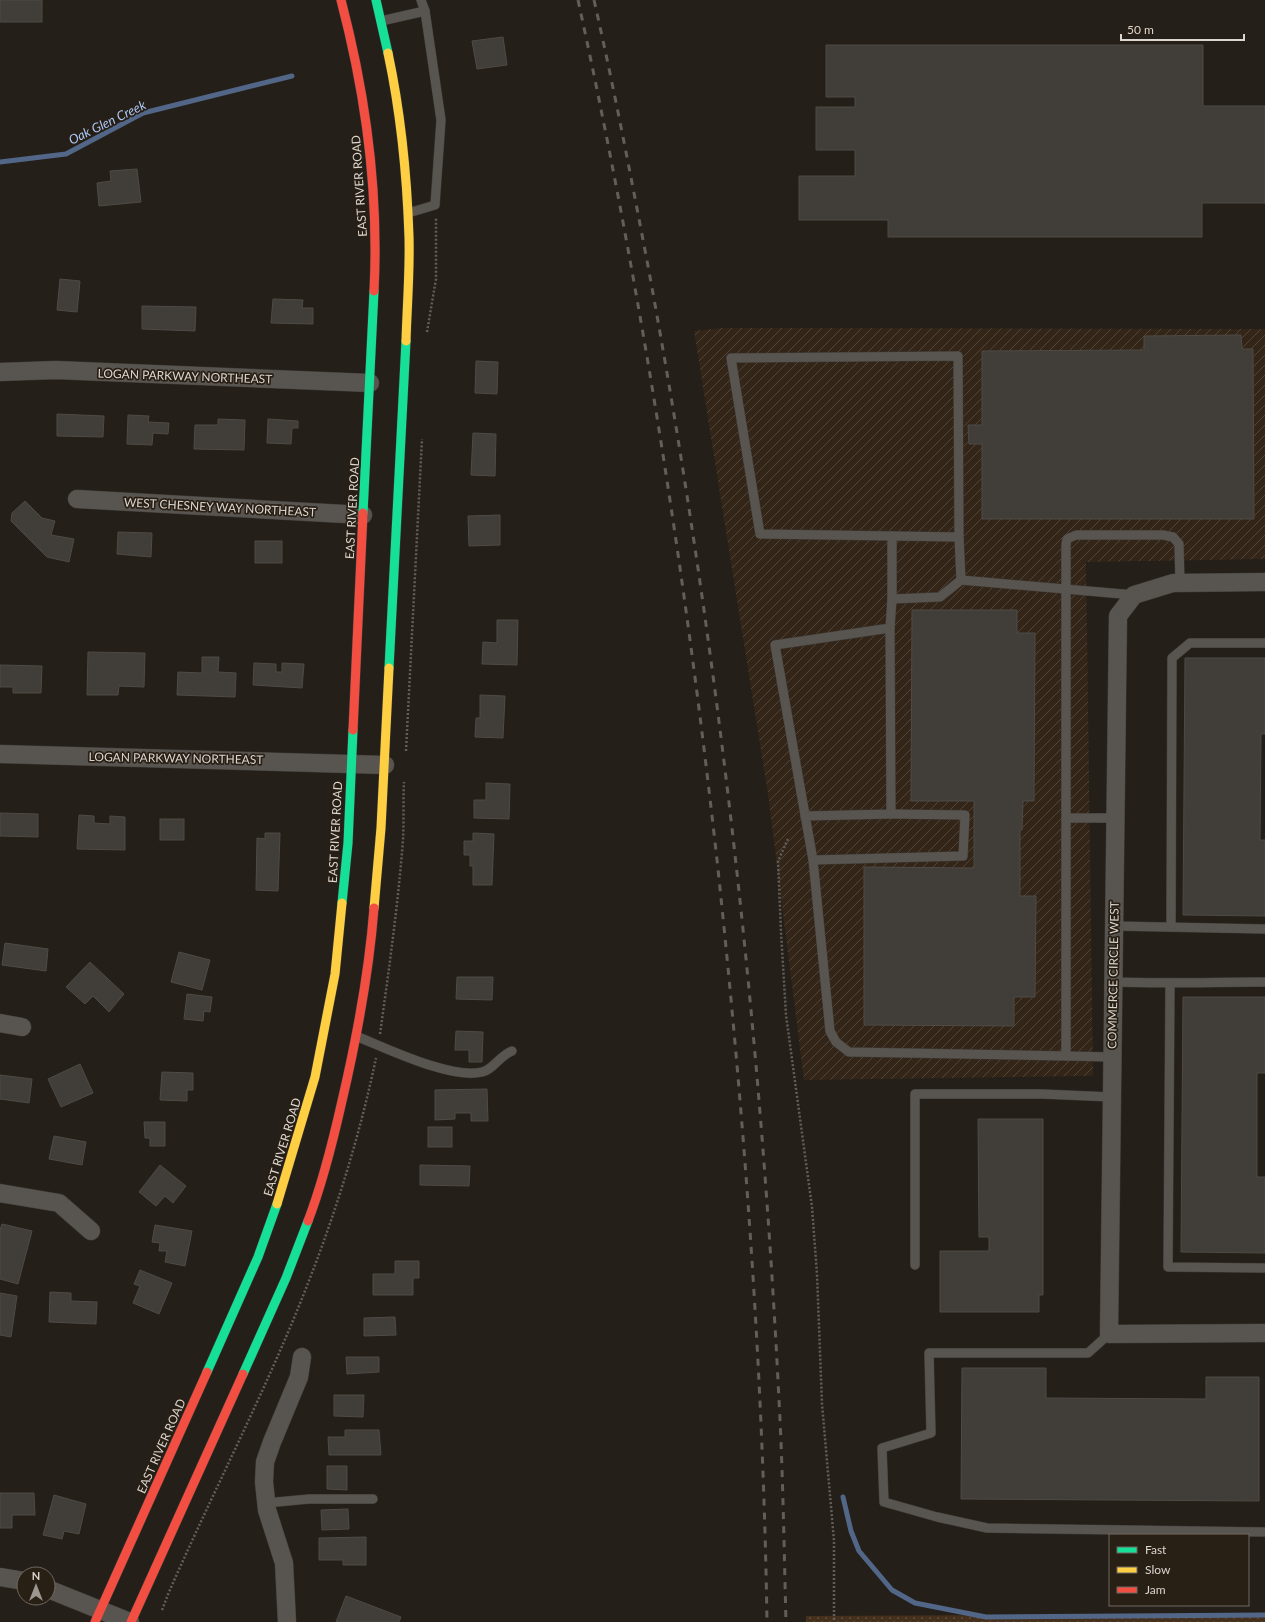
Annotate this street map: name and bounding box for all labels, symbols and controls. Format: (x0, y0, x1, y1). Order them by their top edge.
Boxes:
scale bar (1121, 16, 1244, 42)
text: 50 m (1127, 22, 1154, 37)
water label: Oak Glen Creek (66, 96, 149, 148)
street label: EAST RIVER ROAD (348, 135, 370, 237)
street label: LOGAN PARKWAY NORTHEAST (97, 365, 273, 387)
street label: EAST RIVER ROAD (342, 457, 362, 559)
street label: WEST CHESNEY WAY NORTHEAST (123, 494, 317, 520)
street label: LOGAN PARKWAY NORTHEAST (88, 749, 264, 767)
street label: EAST RIVER ROAD (325, 781, 345, 883)
street label: COMMERCE CIRCLE WEST (1104, 901, 1122, 1049)
street label: EAST RIVER ROAD (260, 1096, 304, 1198)
street label: EAST RIVER ROAD (133, 1396, 189, 1496)
legend (1109, 1534, 1249, 1606)
text: Fast (1145, 1542, 1167, 1557)
text: Slow (1145, 1562, 1171, 1577)
north arrow (16, 1566, 56, 1606)
text: N (32, 1569, 40, 1582)
text: Jam (1145, 1582, 1166, 1597)

